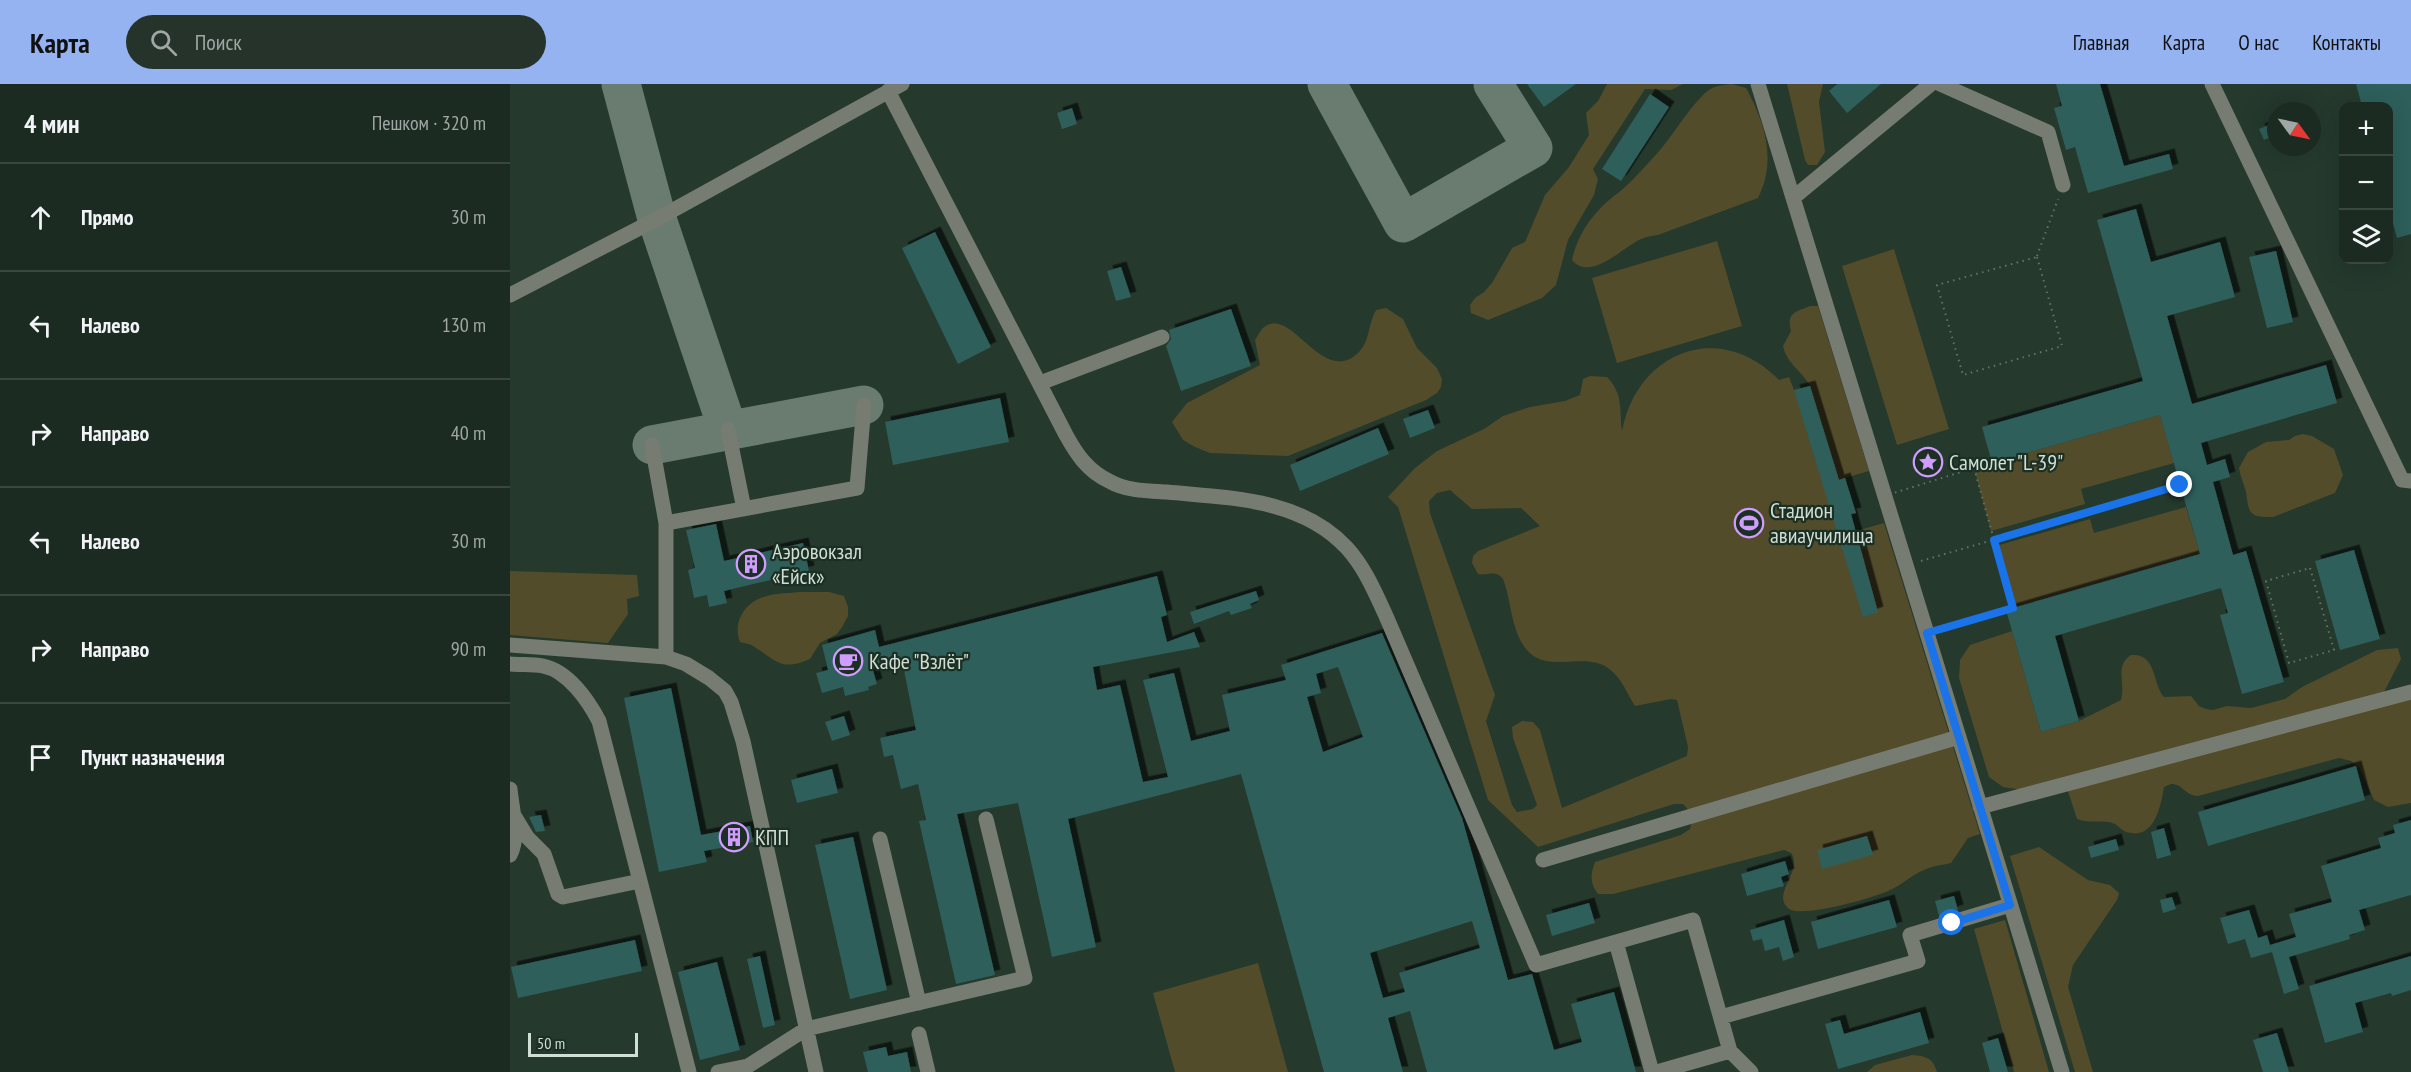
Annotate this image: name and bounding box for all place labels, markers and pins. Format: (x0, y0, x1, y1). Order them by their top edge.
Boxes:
place icon: Самолет "L-39" (1912, 446, 1944, 478)
place label: Самолет "L-39" (1949, 448, 2063, 476)
place label: Стадион авиаучилища (1770, 496, 1874, 549)
sports icon: Стадион авиаучилища (1733, 507, 1765, 539)
place label: Аэровокзал «Ейск» (772, 537, 862, 590)
building icon: Аэровокзал «Ейск» (735, 548, 767, 580)
cafe icon: Кафе "Взлёт" (832, 645, 864, 677)
place label: Кафе "Взлёт" (869, 647, 969, 675)
building icon: КПП (718, 821, 750, 853)
place label: КПП (755, 823, 789, 851)

